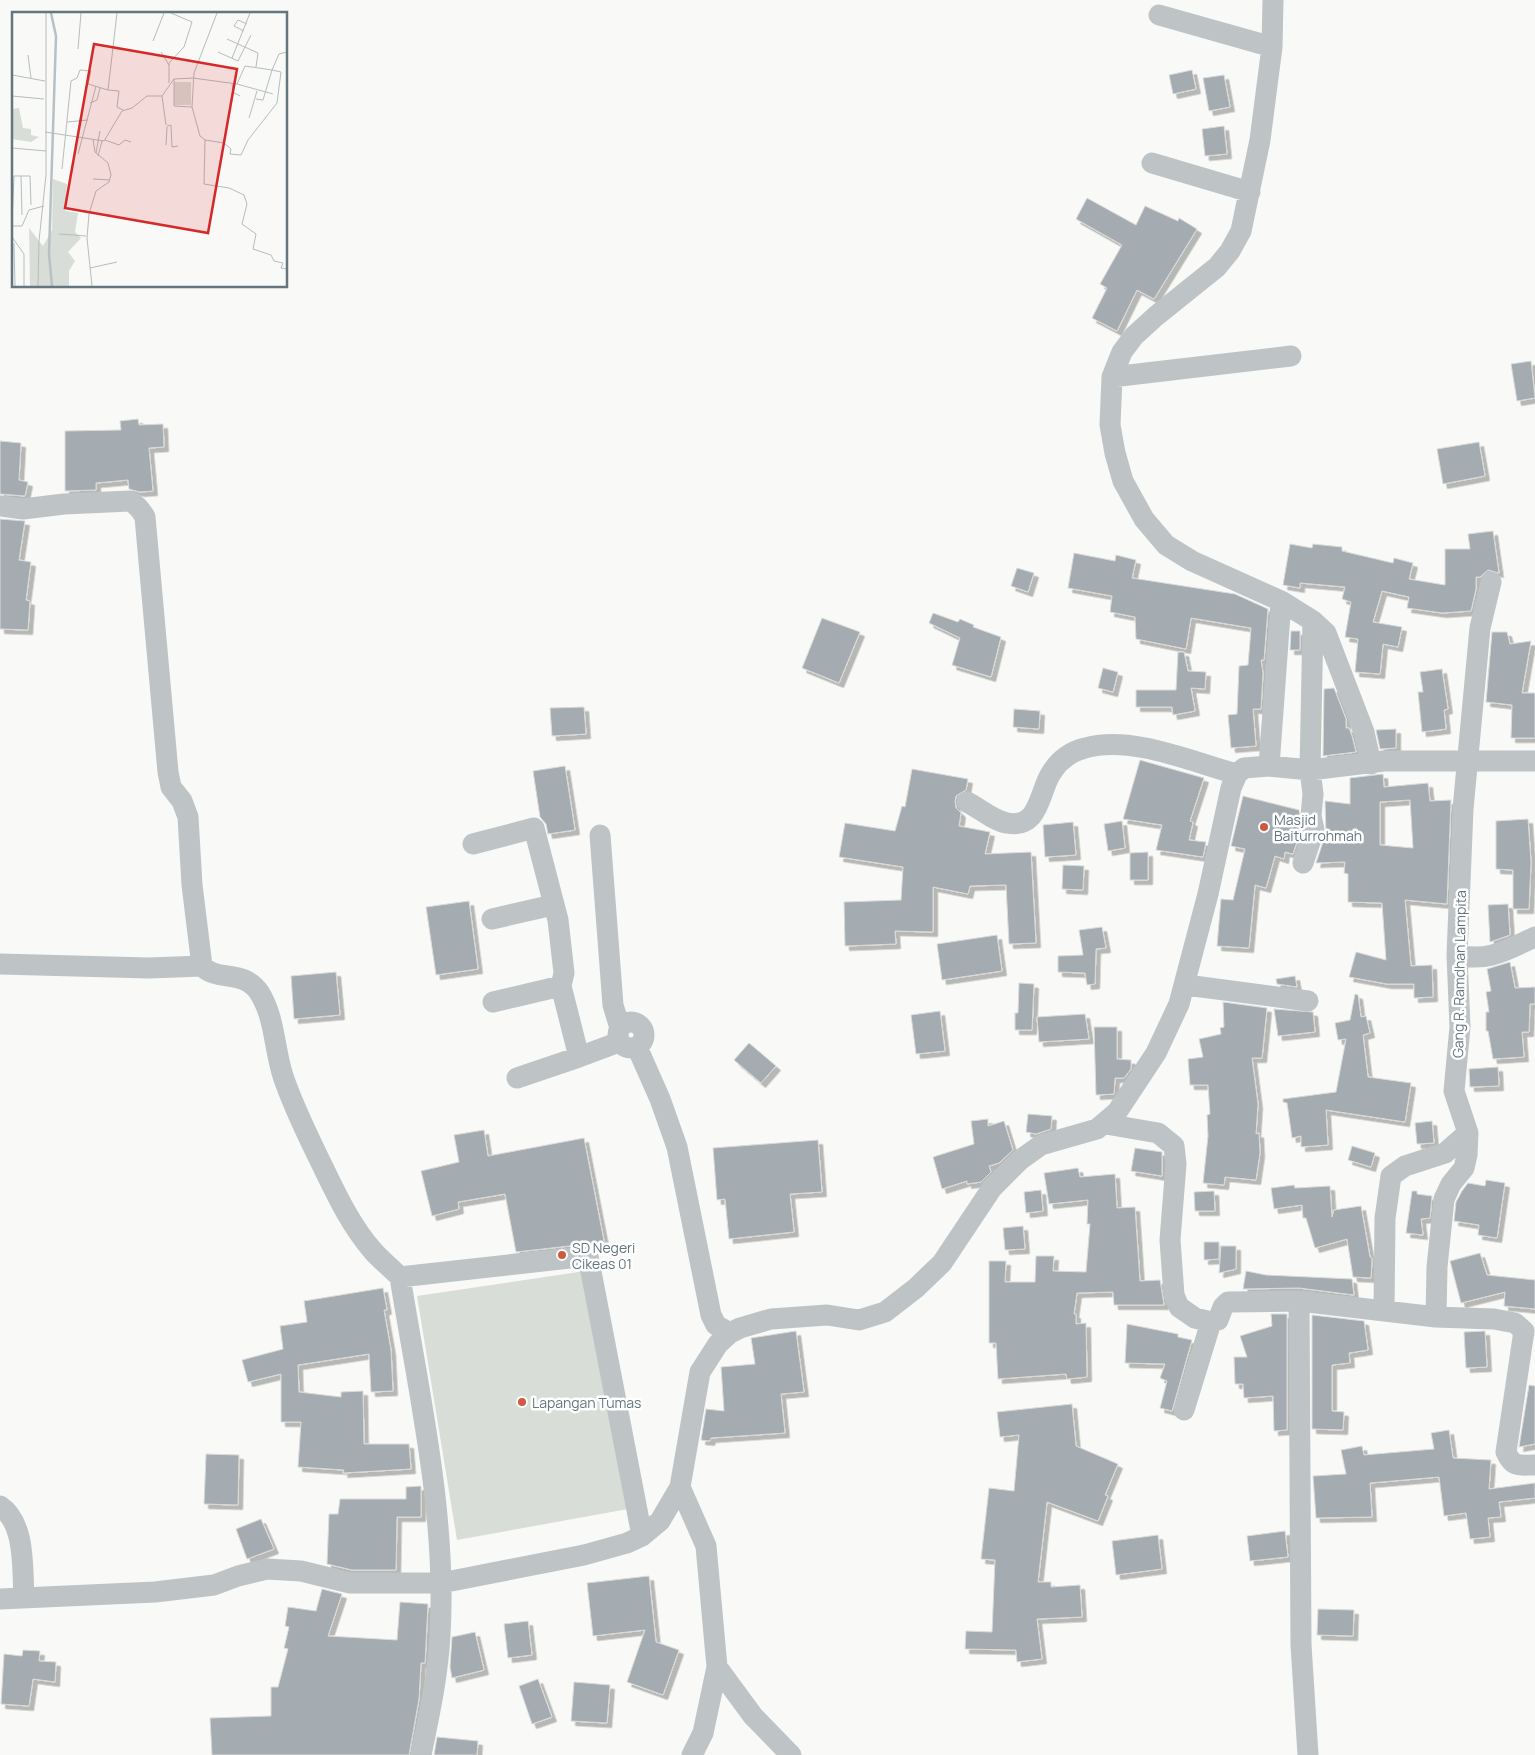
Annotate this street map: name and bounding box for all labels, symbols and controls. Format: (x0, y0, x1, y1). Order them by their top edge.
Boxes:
inset map (12, 12, 288, 288)
place label: Masjid Baiturrohmah (1274, 810, 1362, 845)
marker: Masjid Baiturrohmah (1258, 821, 1270, 833)
street label: Gang R. Ramdhan Lampita (1448, 890, 1470, 1058)
place label: SD Negeri Cikeas 01 (572, 1238, 635, 1273)
marker: SD Negeri Cikeas 01 (556, 1249, 568, 1261)
place label: Lapangan Tumas (532, 1393, 641, 1412)
marker: Lapangan Tumas (516, 1396, 528, 1408)

